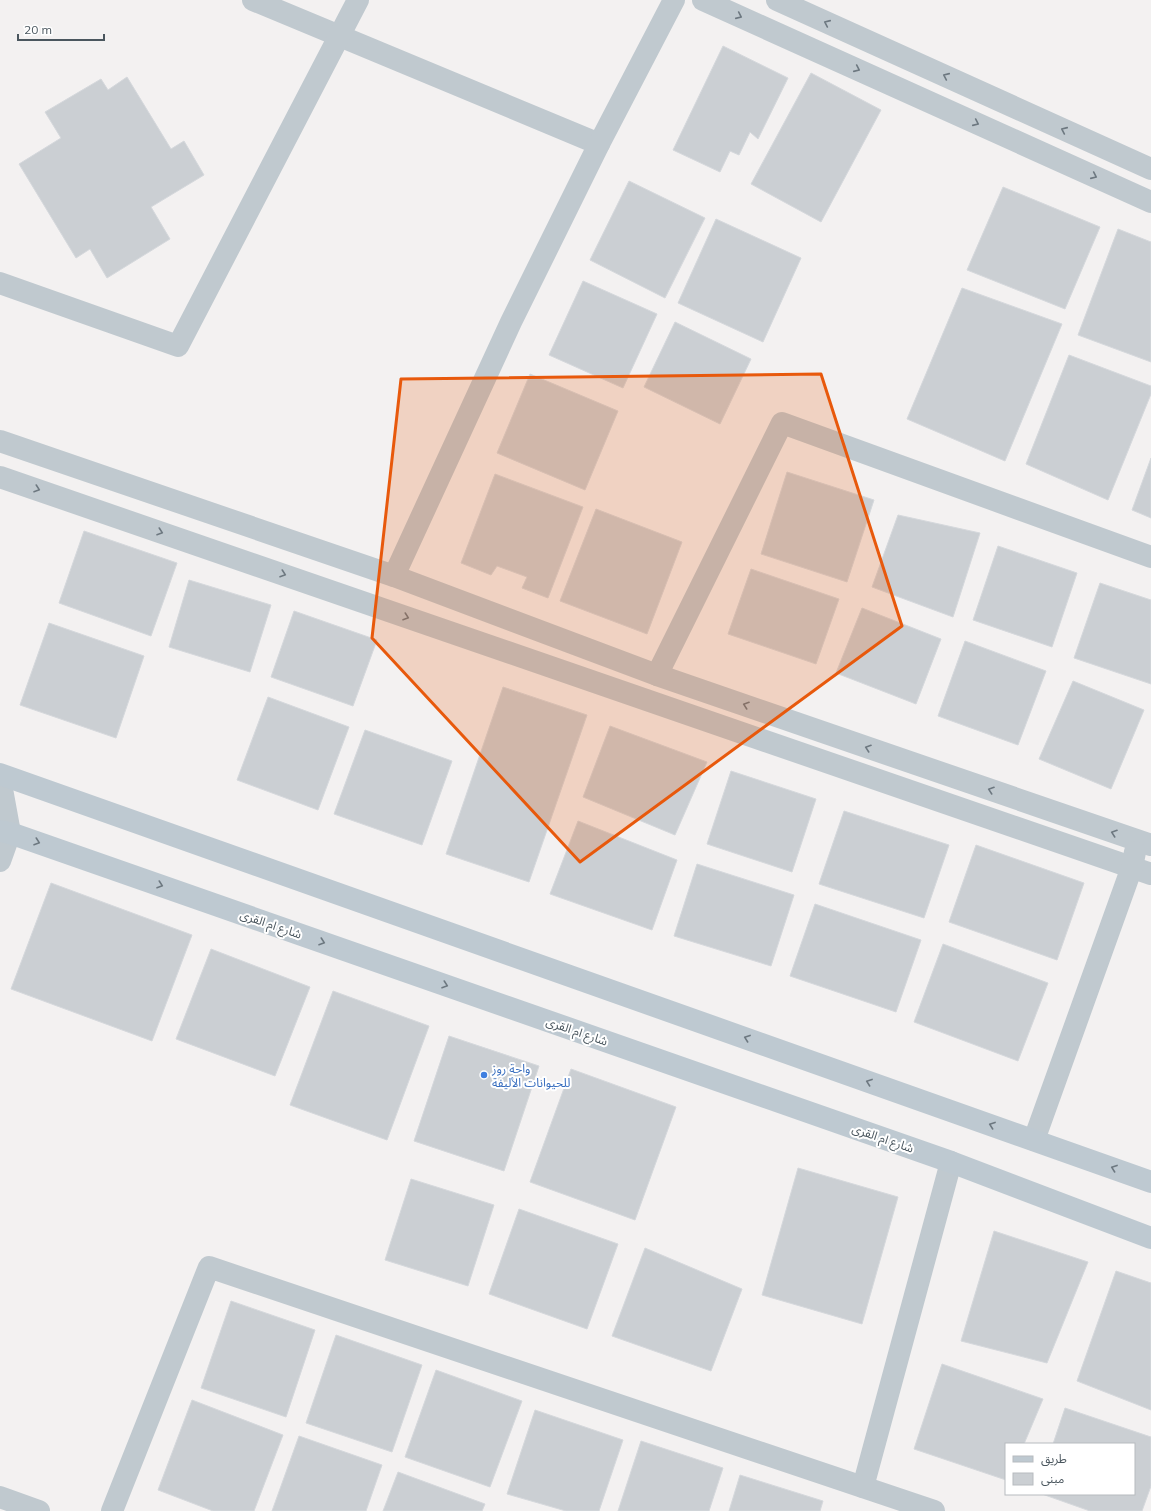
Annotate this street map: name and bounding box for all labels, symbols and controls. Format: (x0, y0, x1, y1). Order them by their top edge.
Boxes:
one-way arrow (734, 11, 742, 19)
scale bar (18, 16, 104, 42)
one-way arrow (824, 20, 832, 28)
text: 20 m (24, 22, 52, 37)
one-way arrow (853, 64, 861, 72)
one-way arrow (942, 73, 950, 81)
one-way arrow (972, 118, 979, 126)
one-way arrow (1061, 126, 1068, 134)
one-way arrow (1090, 171, 1098, 179)
one-way arrow (33, 485, 40, 493)
one-way arrow (156, 527, 163, 536)
one-way arrow (279, 569, 286, 578)
one-way arrow (402, 612, 409, 620)
one-way arrow (742, 702, 749, 710)
one-way arrow (865, 744, 872, 752)
one-way arrow (988, 786, 995, 795)
one-way arrow (1111, 829, 1118, 837)
one-way arrow (34, 837, 41, 846)
one-way arrow (156, 880, 163, 889)
street label: شارع ام القرى (238, 906, 304, 943)
one-way arrow (319, 937, 326, 945)
one-way arrow (441, 980, 448, 988)
street label: شارع ام القرى (544, 1013, 610, 1050)
one-way arrow (743, 1035, 750, 1043)
place label: واحة روز للحيوانات الأليفة (491, 1061, 570, 1090)
marker: واحة روز للحيوانات الأليفة (479, 1070, 489, 1080)
one-way arrow (866, 1078, 873, 1086)
street label: شارع ام القرى (850, 1120, 916, 1157)
one-way arrow (988, 1121, 995, 1130)
one-way arrow (1111, 1165, 1118, 1173)
legend (1005, 1443, 1135, 1495)
text: طريق (1041, 1451, 1067, 1467)
text: مبنى (1041, 1471, 1064, 1486)

